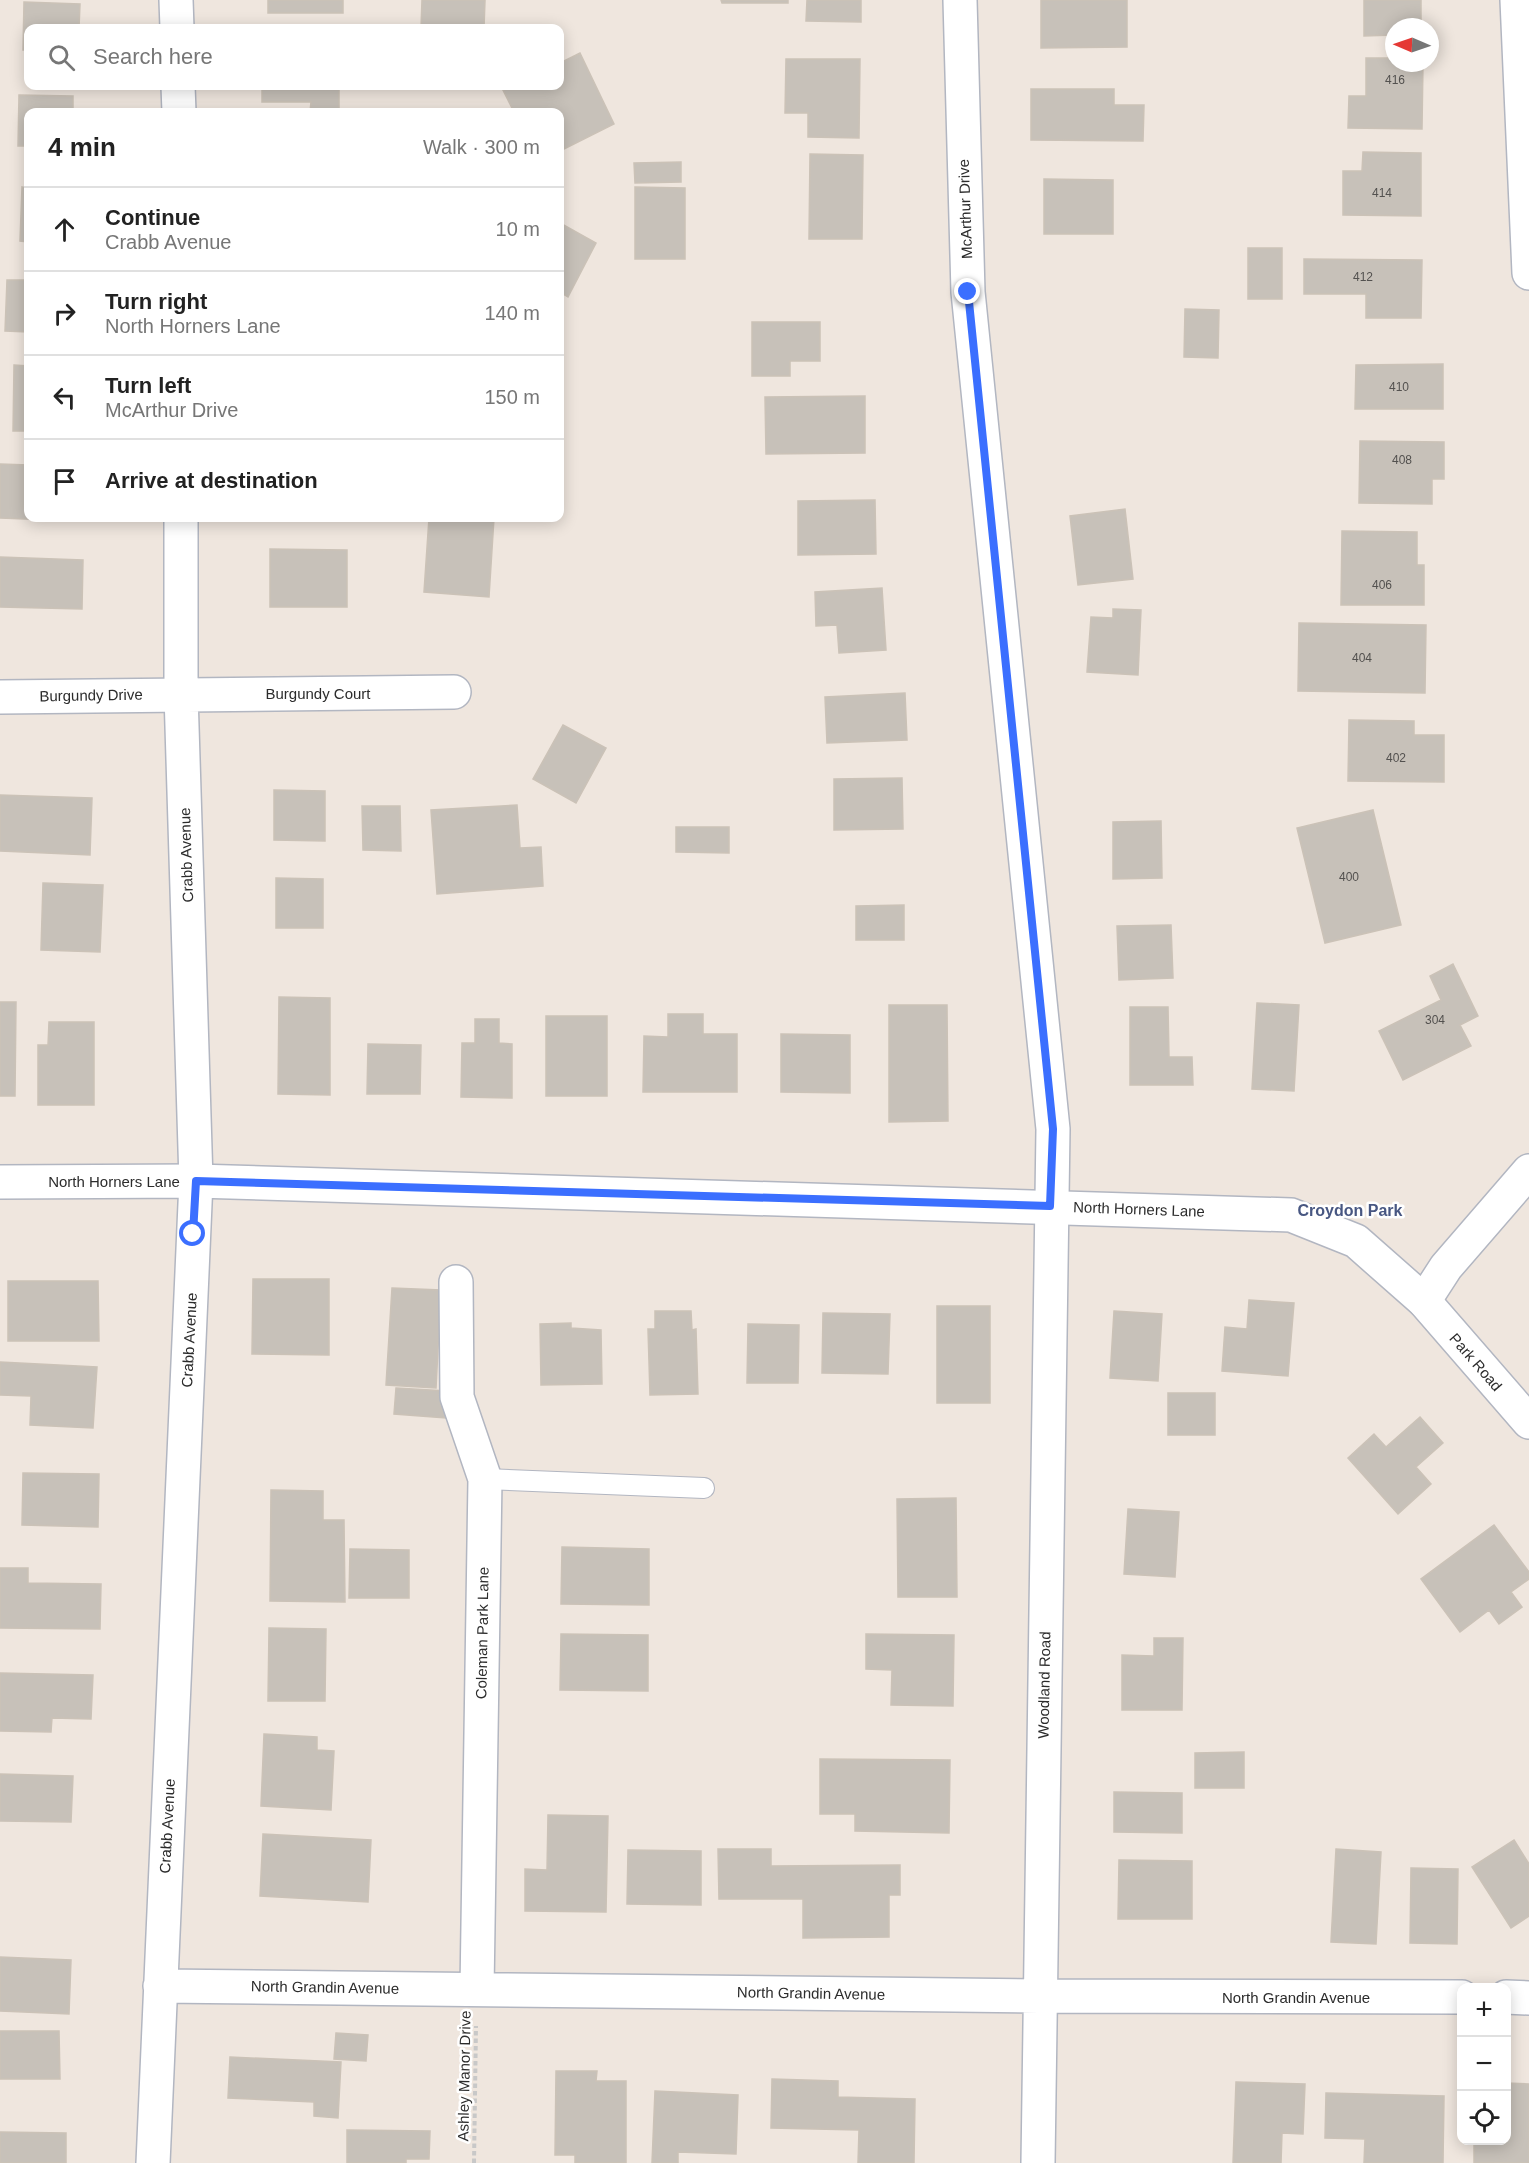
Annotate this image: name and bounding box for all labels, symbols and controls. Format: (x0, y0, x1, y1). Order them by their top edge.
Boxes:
north arrow (1385, 18, 1439, 72)
search box (24, 24, 564, 90)
icon: search (45, 41, 78, 74)
text: Search here (93, 44, 213, 69)
house number: 416 (1385, 73, 1405, 87)
text: 4 min (48, 132, 116, 162)
text: Walk · 300 m (423, 136, 540, 158)
street label: McArthur Drive (955, 159, 975, 259)
house number: 414 (1372, 186, 1392, 200)
text: Continue (105, 205, 200, 230)
icon: ahead (48, 213, 81, 246)
text: 10 m (496, 218, 540, 240)
text: Crabb Avenue (105, 231, 231, 253)
house number: 412 (1353, 270, 1373, 284)
route end (954, 278, 980, 304)
text: Turn right (105, 289, 207, 314)
icon: right (48, 297, 81, 330)
text: 140 m (484, 302, 540, 324)
text: North Horners Lane (105, 315, 281, 337)
text: Turn left (105, 373, 191, 398)
house number: 410 (1389, 380, 1409, 394)
icon: left (48, 381, 81, 414)
text: 150 m (484, 386, 540, 408)
text: McArthur Drive (105, 399, 238, 421)
house number: 408 (1392, 453, 1412, 467)
icon: arrive (48, 465, 81, 498)
text: Arrive at destination (105, 468, 318, 493)
house number: 406 (1372, 578, 1392, 592)
house number: 404 (1352, 651, 1372, 665)
street label: Burgundy Court (265, 685, 371, 702)
street label: Burgundy Drive (39, 686, 143, 704)
house number: 402 (1386, 751, 1406, 765)
street label: Crabb Avenue (176, 807, 196, 903)
house number: 400 (1339, 870, 1359, 884)
house number: 304 (1425, 1013, 1445, 1027)
street label: North Horners Lane (48, 1173, 180, 1190)
street label: North Horners Lane (1073, 1198, 1205, 1220)
district label: Croydon Park (1298, 1202, 1403, 1219)
route start (179, 1220, 205, 1246)
street label: Crabb Avenue (178, 1292, 200, 1388)
street label: Park Road (1446, 1330, 1506, 1394)
street label: Coleman Park Lane (472, 1567, 492, 1699)
street label: Woodland Road (1035, 1631, 1053, 1739)
street label: Crabb Avenue (156, 1778, 178, 1874)
street label: North Grandin Avenue (251, 1977, 399, 1997)
street label: North Grandin Avenue (737, 1983, 885, 2003)
map controls (1457, 1983, 1511, 2145)
button: + (1457, 1983, 1511, 2037)
street label: North Grandin Avenue (1222, 1989, 1370, 2006)
street label: Ashley Manor Drive (454, 2010, 474, 2142)
button: − (1457, 2037, 1511, 2091)
button: locate (1457, 2091, 1511, 2145)

